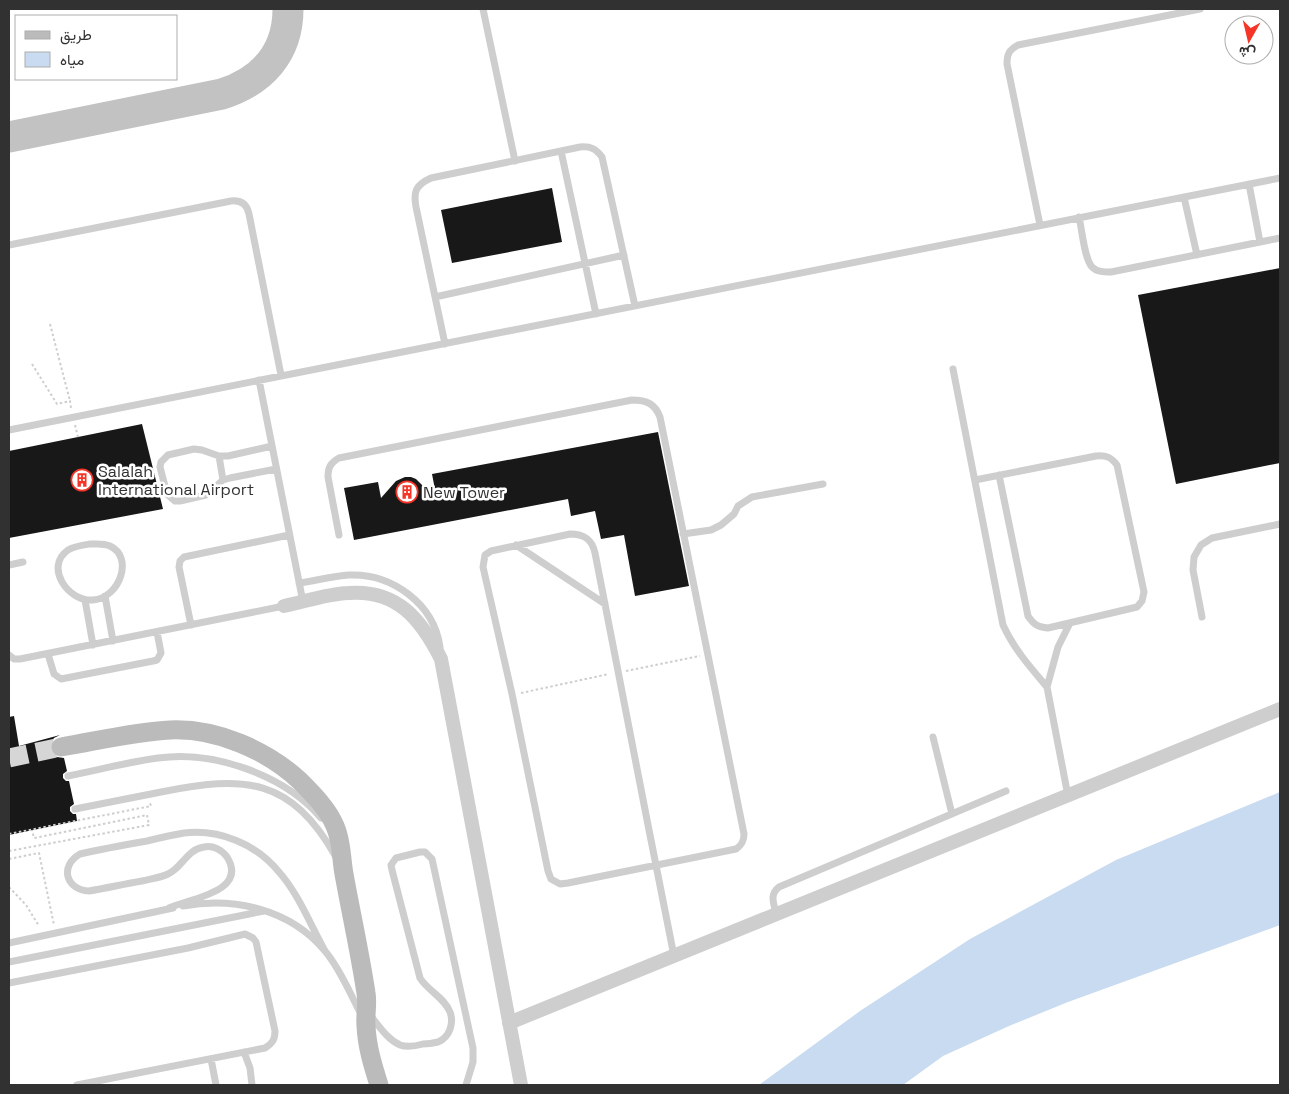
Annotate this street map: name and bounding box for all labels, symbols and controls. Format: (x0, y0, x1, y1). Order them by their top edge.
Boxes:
legend (15, 15, 178, 80)
north arrow (1224, 15, 1274, 65)
text: طريق (60, 25, 92, 45)
text: ش (1237, 43, 1257, 63)
text: مياه (60, 50, 84, 69)
place label: Salalah International Airport (98, 461, 254, 500)
building icon: Salalah International Airport (70, 468, 94, 492)
building icon: New Tower (395, 480, 419, 504)
place label: New Tower (423, 482, 505, 503)

